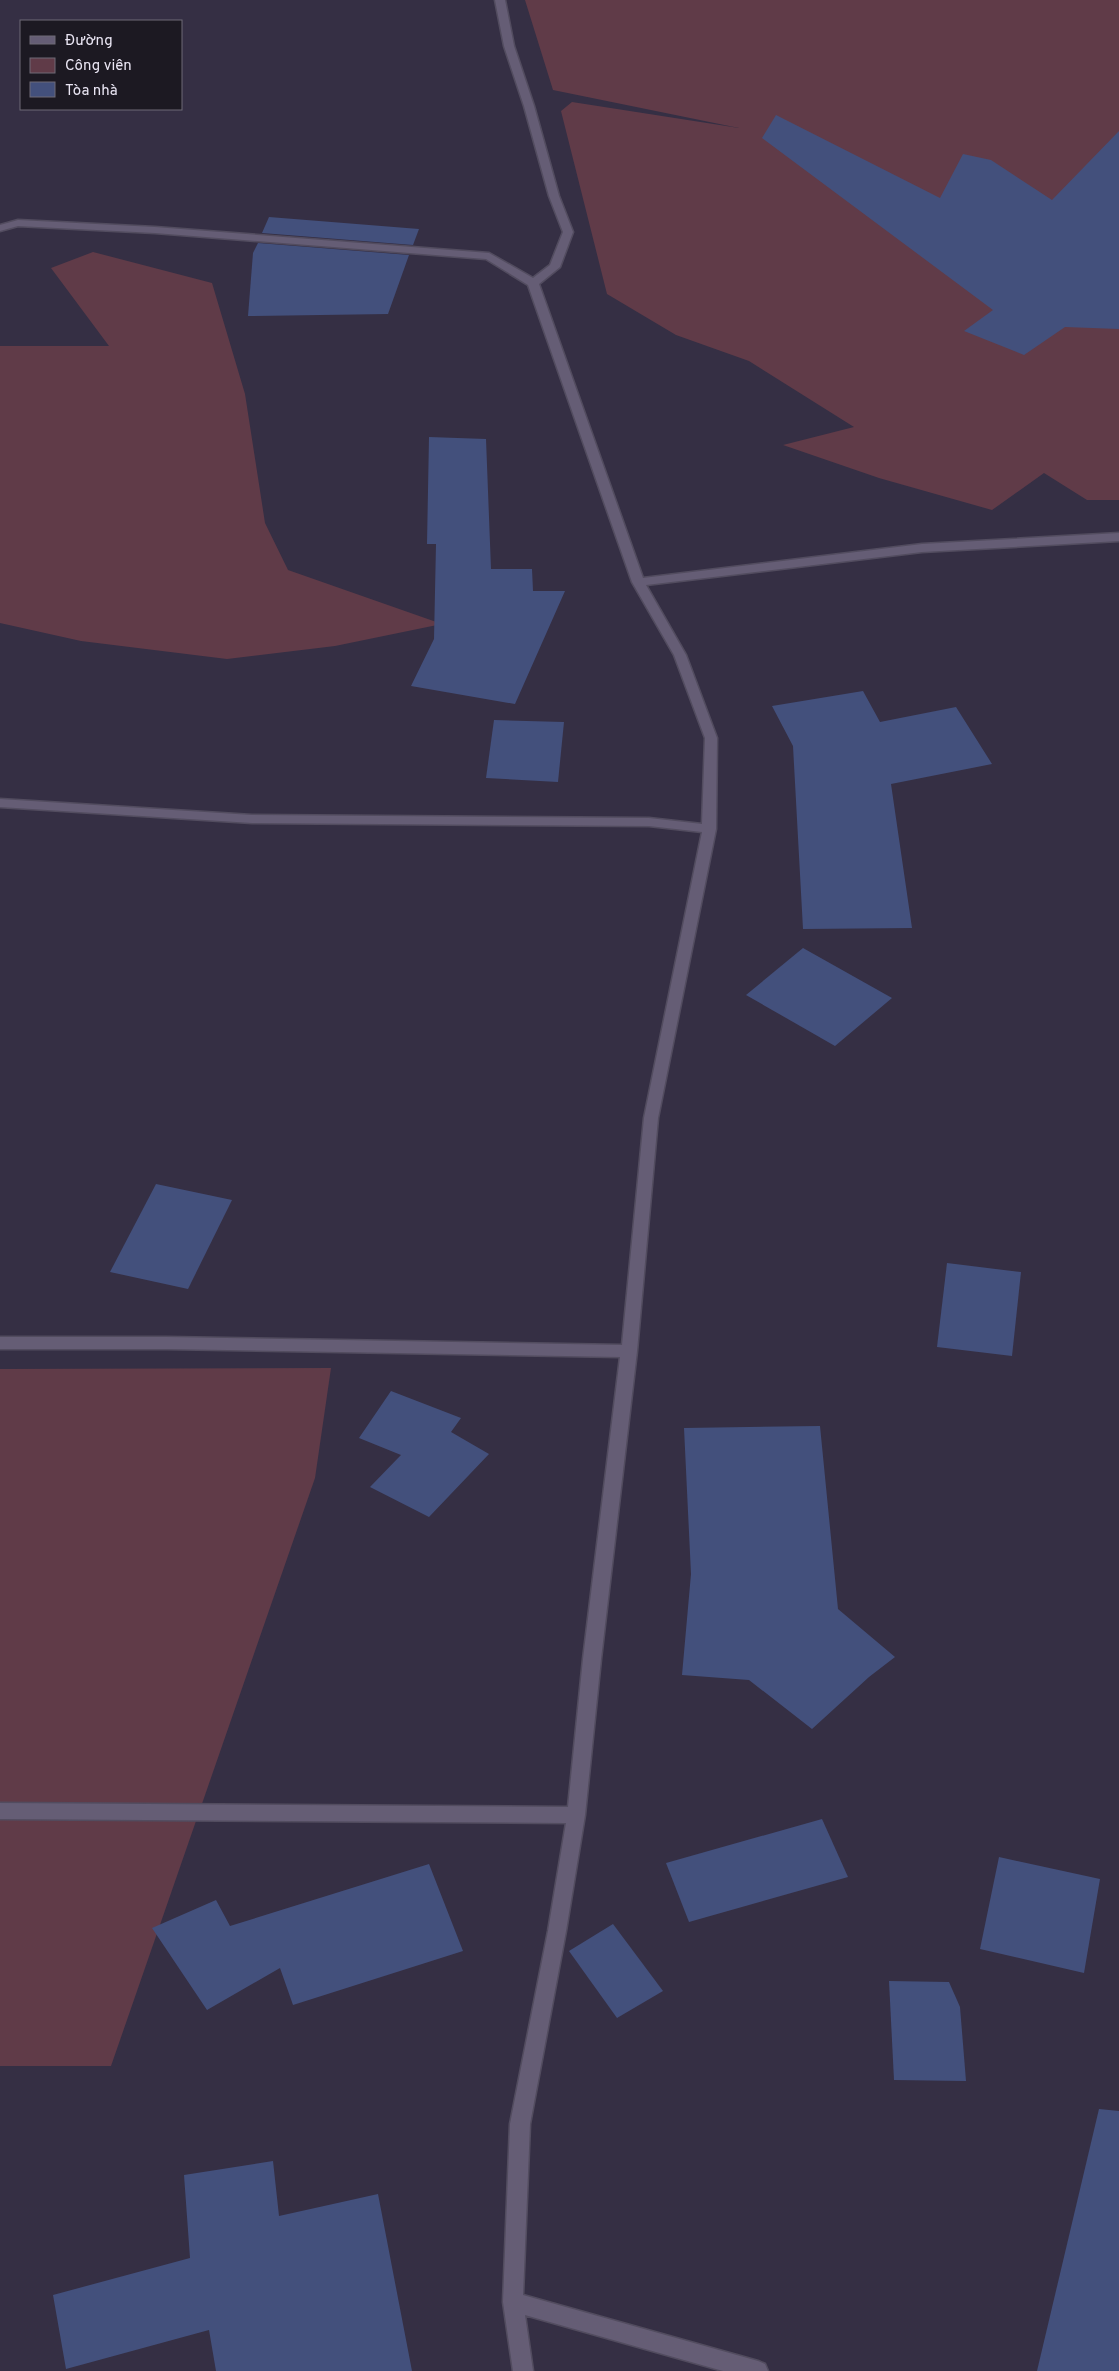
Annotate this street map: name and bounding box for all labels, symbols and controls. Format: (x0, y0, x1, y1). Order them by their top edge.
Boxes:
legend (20, 20, 182, 110)
text: Đường (65, 32, 113, 51)
text: Công viên (65, 57, 132, 76)
text: Tòa nhà (65, 82, 118, 101)

